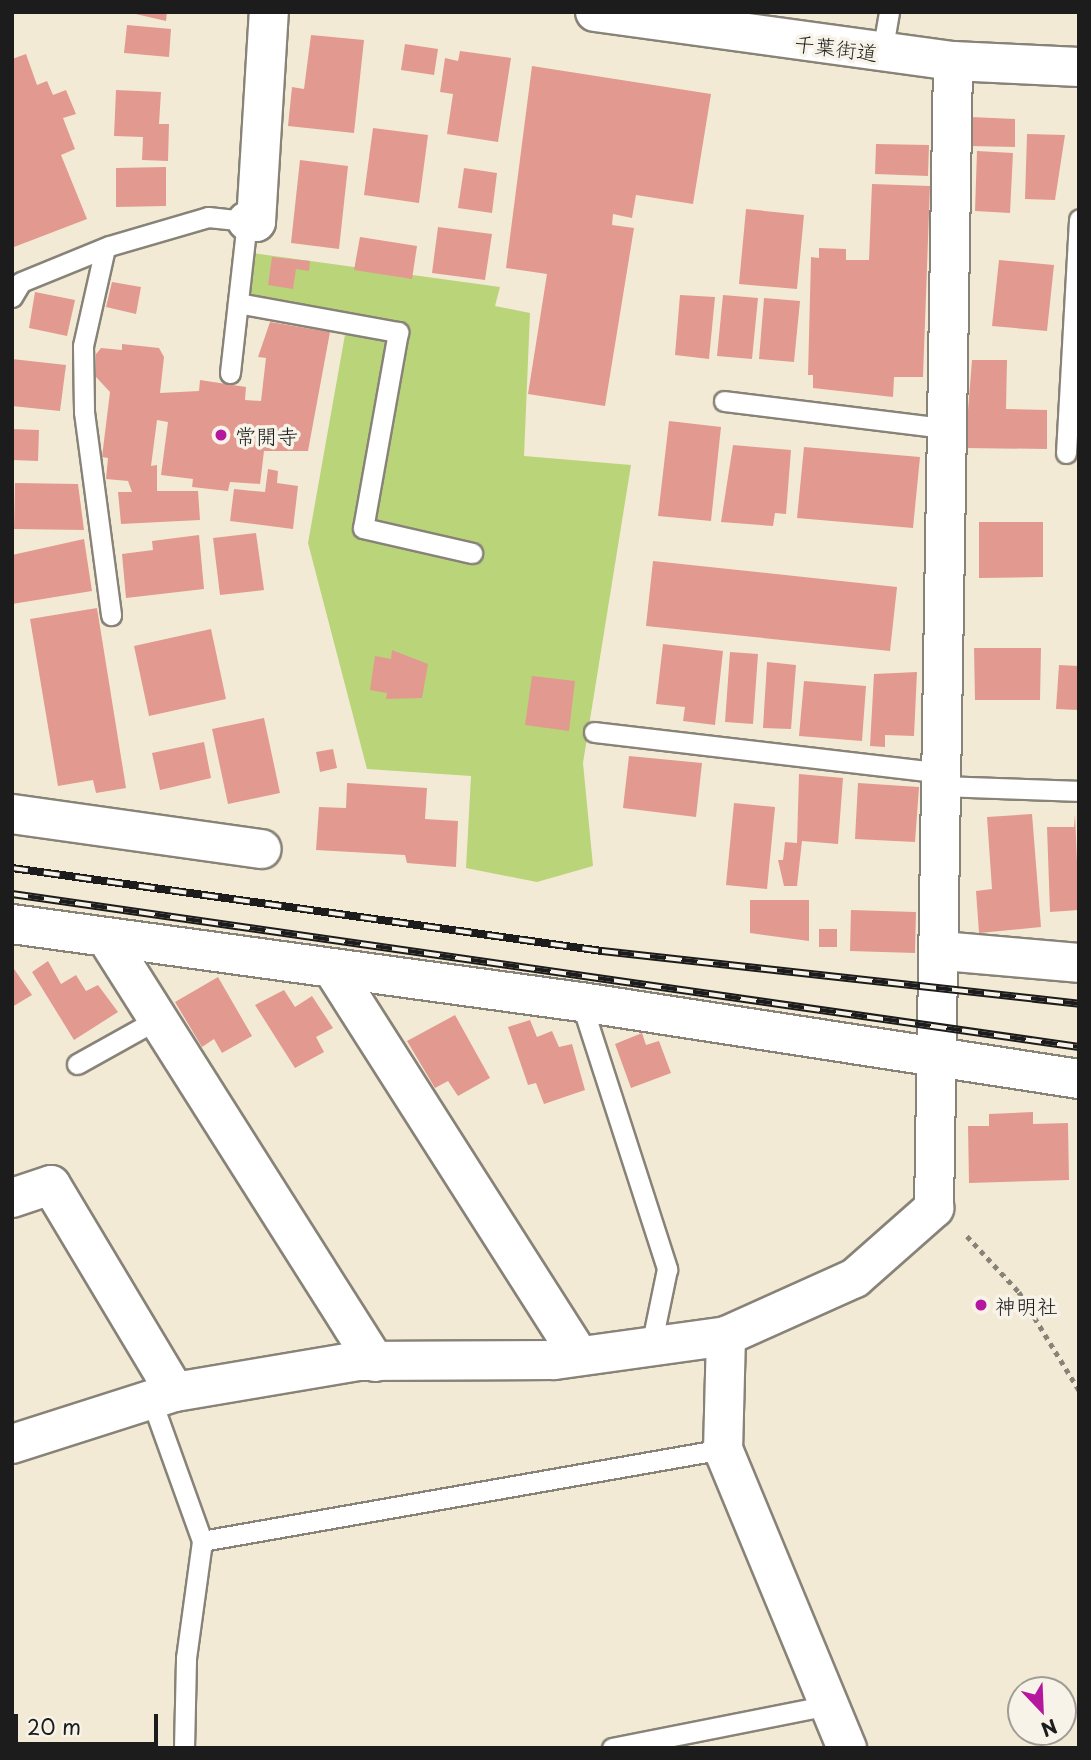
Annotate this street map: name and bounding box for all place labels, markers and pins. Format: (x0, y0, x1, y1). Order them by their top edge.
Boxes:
place label: 常開寺 (235, 422, 298, 448)
marker: 常開寺 (213, 427, 229, 443)
place label: 神明社 (995, 1292, 1058, 1318)
marker: 神明社 (973, 1297, 989, 1313)

